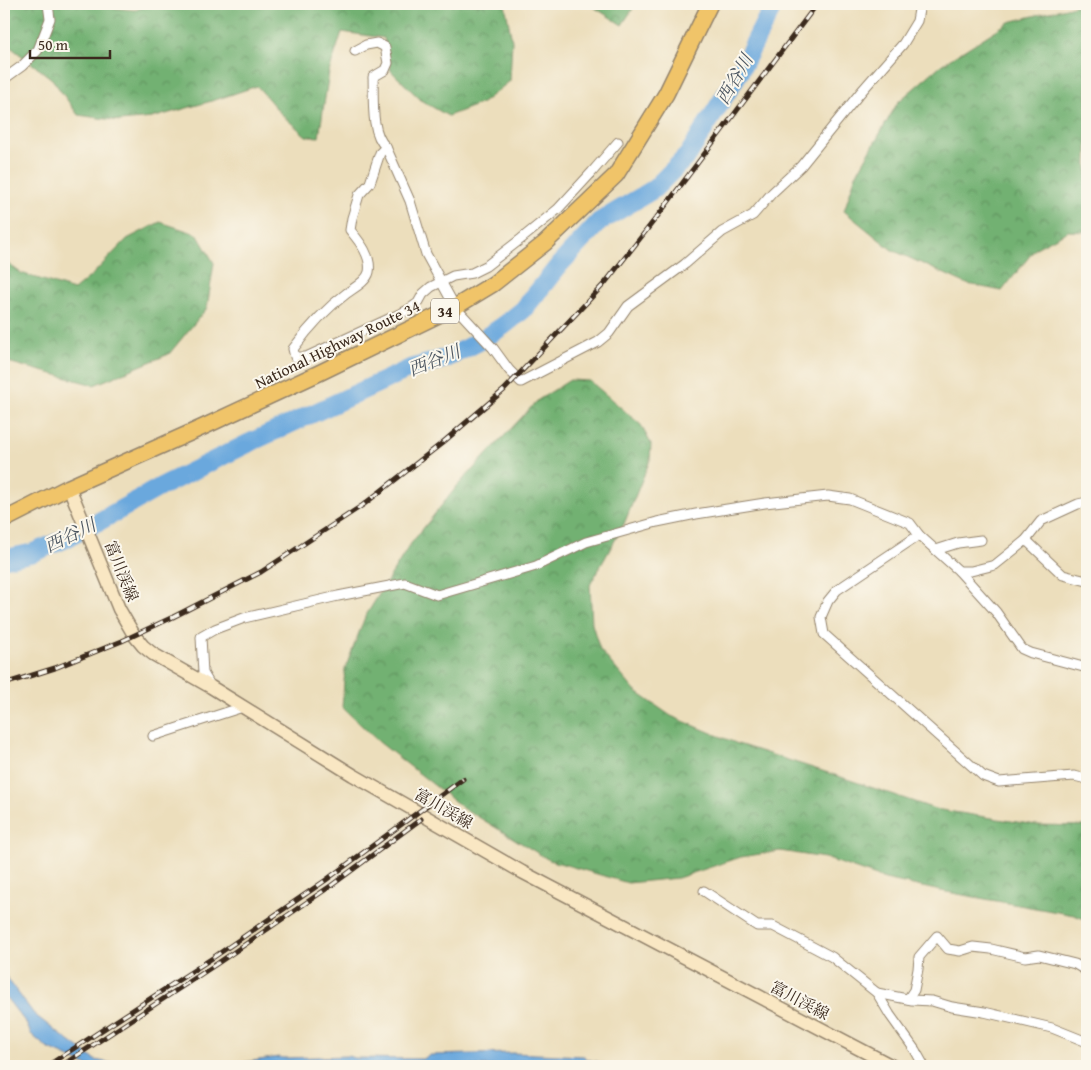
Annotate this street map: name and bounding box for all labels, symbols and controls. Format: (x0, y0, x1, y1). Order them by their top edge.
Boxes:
scale bar (30, 28, 110, 60)
text: 50 m (38, 34, 69, 55)
water label: 西谷川 (709, 47, 760, 109)
street label: National Highway Route 34 (250, 293, 424, 395)
road number: 34 (431, 298, 459, 324)
water label: 西谷川 (404, 337, 466, 383)
water label: 西谷川 (40, 510, 102, 559)
street label: 富川渓線 (99, 537, 145, 605)
street label: 富川渓線 (410, 782, 478, 834)
street label: 富川渓線 (766, 974, 834, 1026)

